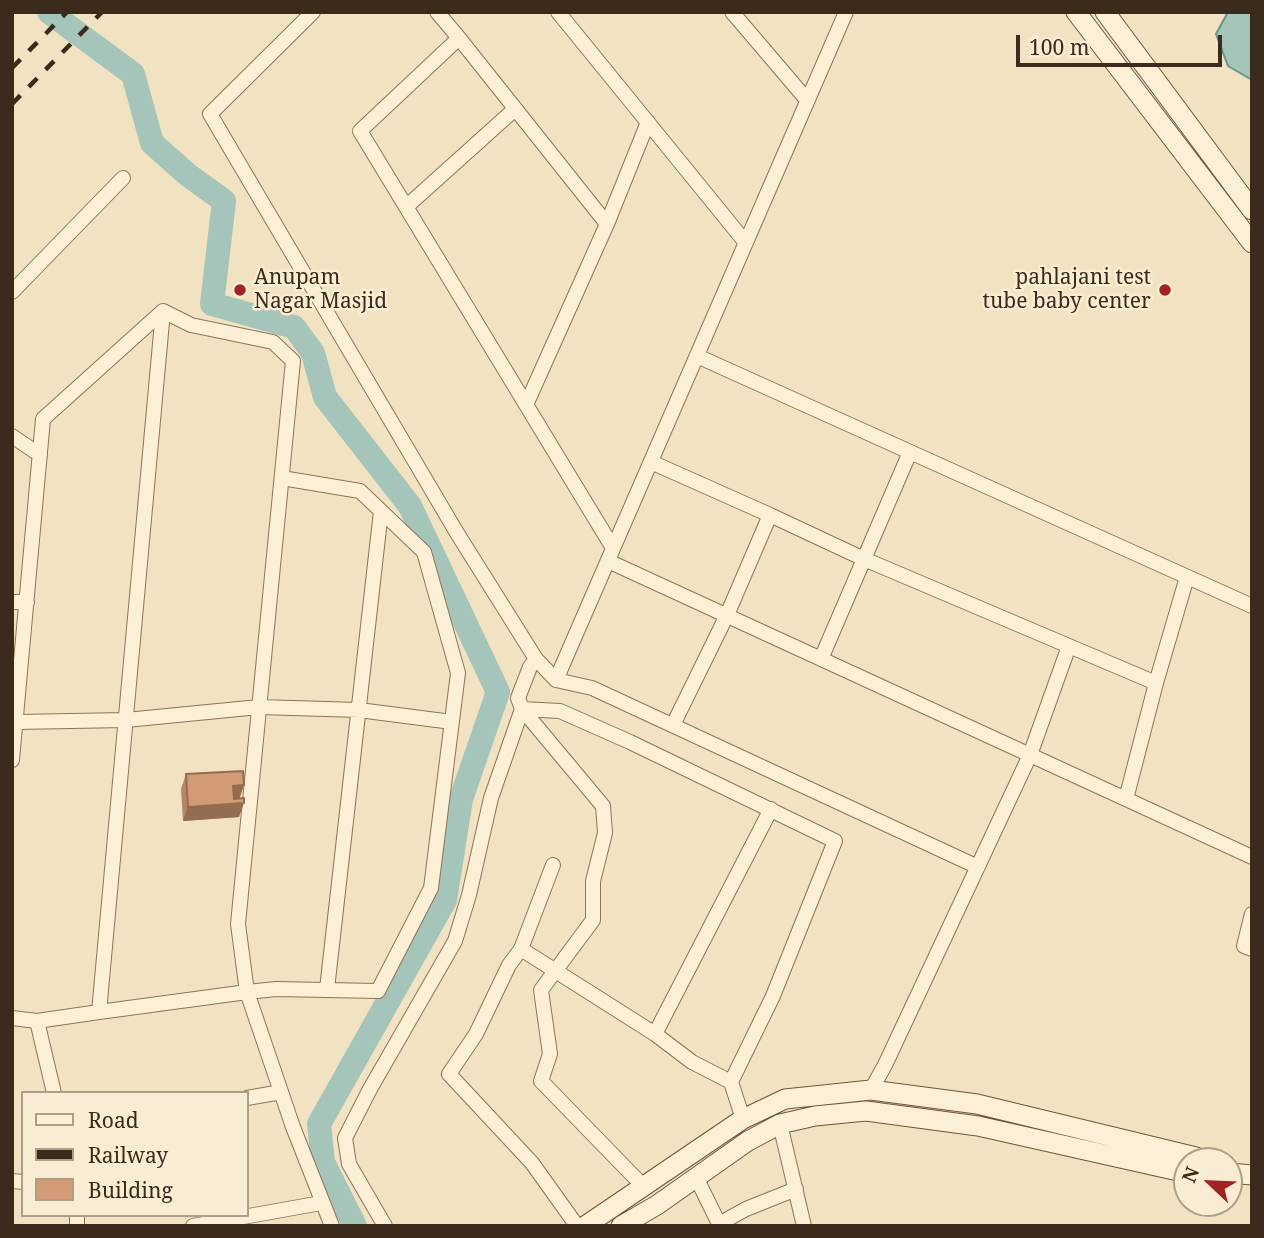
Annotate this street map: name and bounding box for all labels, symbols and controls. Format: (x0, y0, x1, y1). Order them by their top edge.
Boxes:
scale bar (1019, 21, 1226, 65)
text: 100 m (1029, 33, 1090, 61)
place label: Anupam Nagar Masjid (254, 265, 387, 315)
place label: pahlajani test tube baby center (983, 265, 1151, 315)
marker: Anupam Nagar Masjid (232, 282, 248, 298)
marker: pahlajani test tube baby center (1157, 282, 1173, 298)
legend (21, 1091, 248, 1217)
text: Road (88, 1106, 139, 1134)
text: Railway (88, 1141, 168, 1169)
north arrow (1173, 1147, 1243, 1217)
text: N (1176, 1163, 1205, 1187)
text: Building (88, 1176, 173, 1204)

